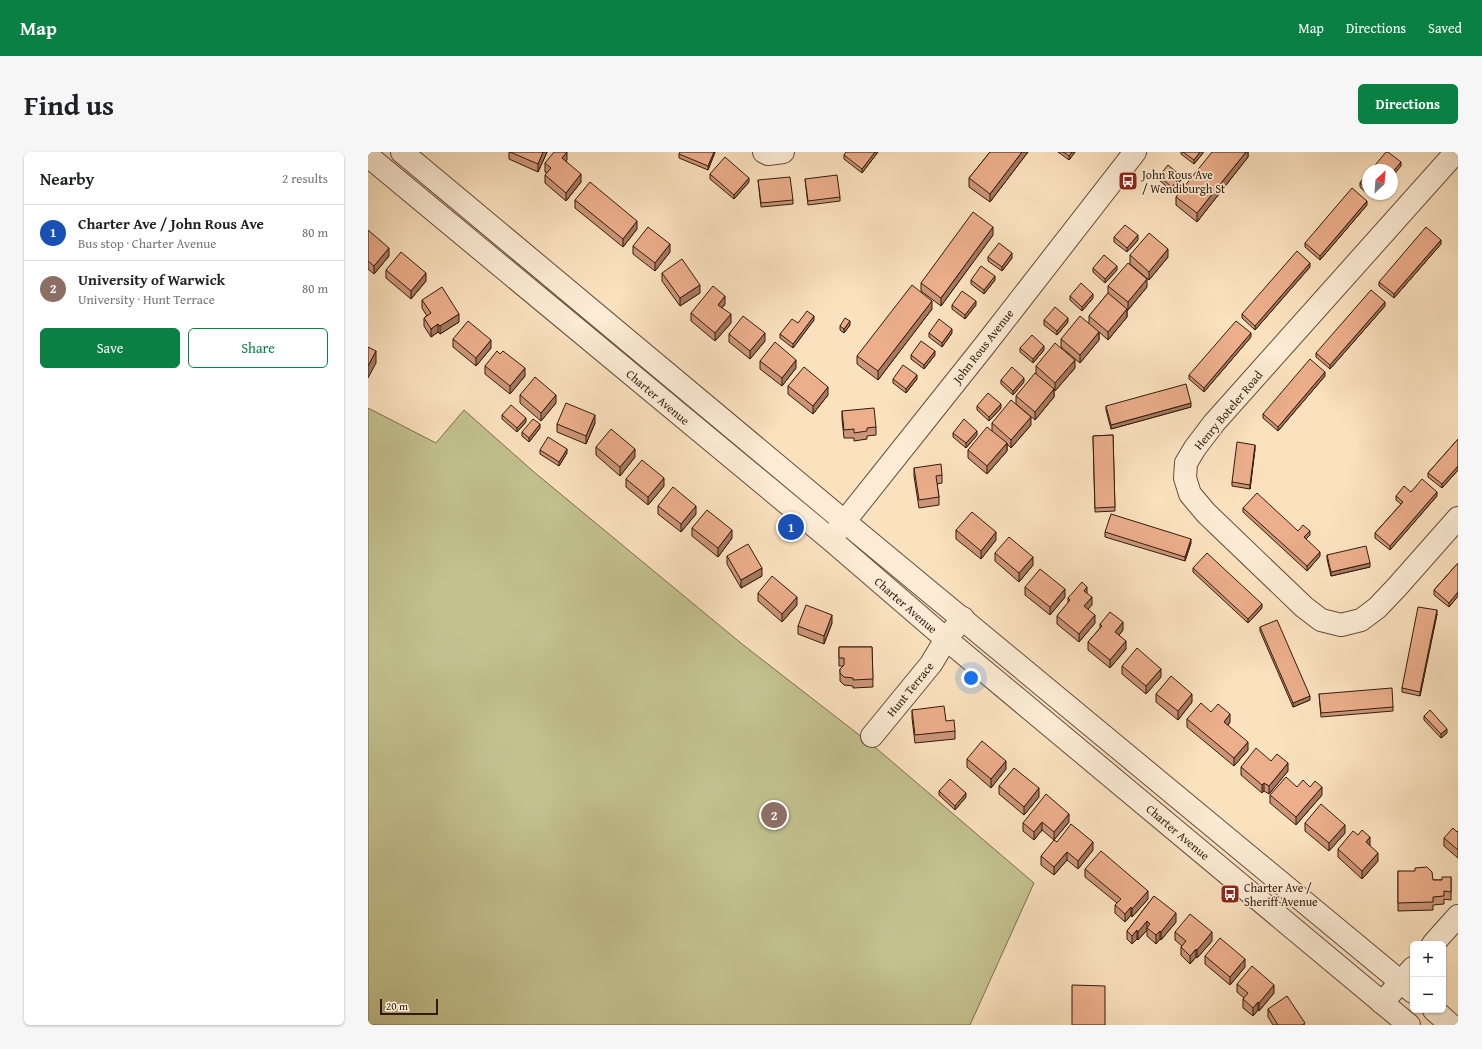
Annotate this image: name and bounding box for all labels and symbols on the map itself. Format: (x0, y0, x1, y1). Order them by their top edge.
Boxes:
north arrow (1362, 164, 1398, 200)
place label: John Rous Ave / Wendiburgh St (1140, 166, 1226, 197)
bus stop icon: John Rous Ave / Wendiburgh St (1117, 170, 1139, 192)
street label: John Rous Avenue (947, 305, 1018, 388)
street label: Charter Avenue (623, 365, 694, 429)
street label: Henry Boteler Road (1190, 366, 1267, 453)
pin: 1 (778, 512, 804, 542)
street label: Charter Avenue (871, 573, 941, 637)
street label: Hunt Terrace (883, 658, 938, 720)
your location (961, 668, 981, 688)
pin: 2 (761, 800, 787, 830)
street label: Charter Avenue (1143, 800, 1214, 864)
place label: Charter Ave / Sheriff Avenue (1244, 879, 1318, 910)
bus stop icon: Charter Ave / Sheriff Avenue (1219, 883, 1241, 905)
scale bar (380, 997, 438, 1016)

